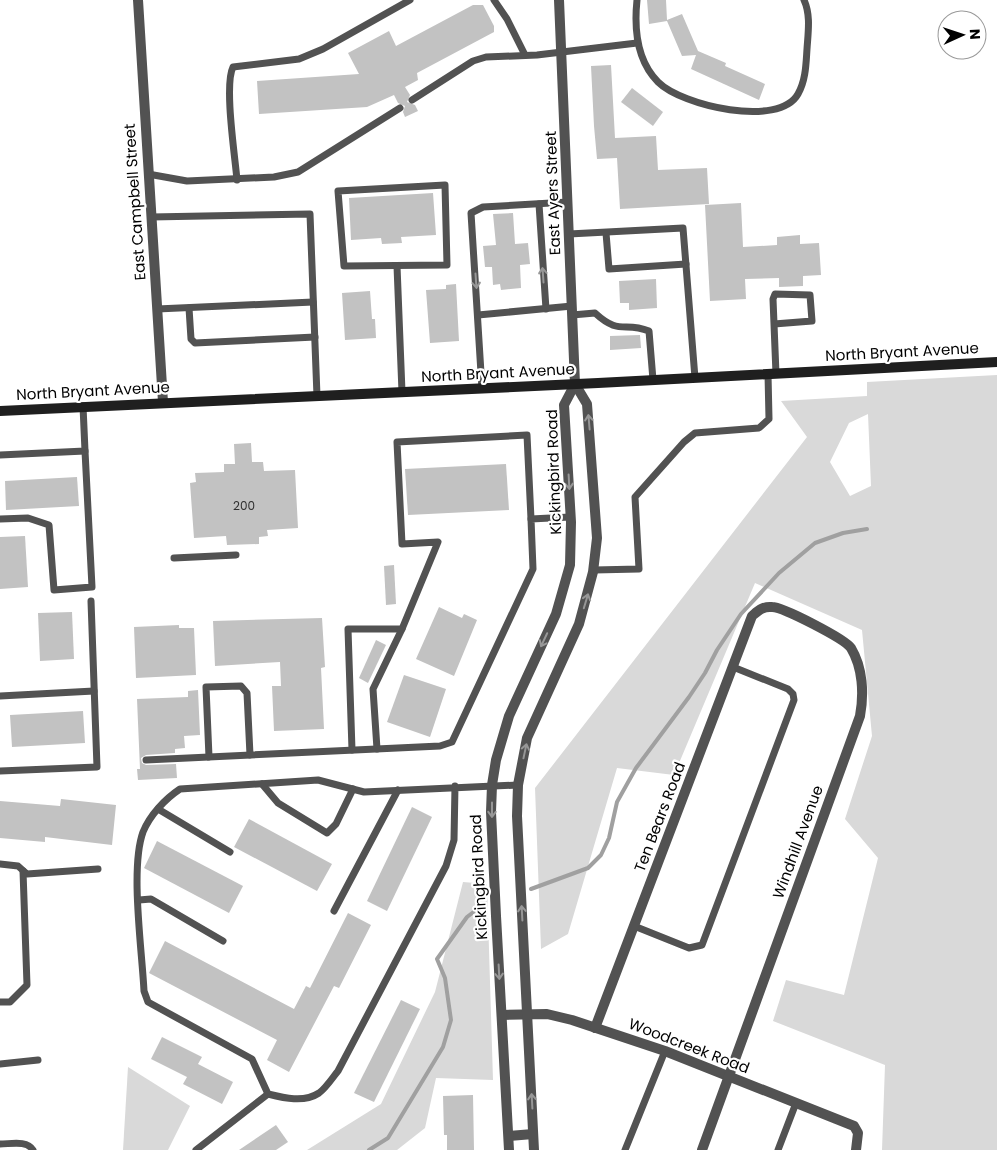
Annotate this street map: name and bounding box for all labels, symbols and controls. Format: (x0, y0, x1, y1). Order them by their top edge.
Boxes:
north arrow (937, 10, 987, 60)
text: N (965, 29, 985, 40)
street label: East Campbell Street (119, 123, 150, 281)
street label: East Ayers Street (540, 131, 565, 256)
one-way arrow (538, 267, 548, 283)
one-way arrow (471, 272, 480, 288)
street label: North Bryant Avenue (825, 337, 979, 366)
street label: North Bryant Avenue (421, 358, 575, 387)
street label: North Bryant Avenue (16, 376, 170, 405)
street label: Kickingbird Road (541, 409, 566, 535)
one-way arrow (584, 415, 593, 431)
one-way arrow (564, 474, 573, 490)
house number: 200 (233, 497, 255, 514)
one-way arrow (582, 593, 592, 609)
one-way arrow (539, 632, 548, 647)
one-way arrow (521, 744, 530, 760)
street label: Ten Bears Road (629, 759, 690, 875)
street label: Windhill Avenue (767, 782, 828, 901)
one-way arrow (487, 802, 496, 818)
street label: Kickingbird Road (465, 814, 492, 940)
one-way arrow (517, 905, 527, 922)
one-way arrow (495, 964, 504, 980)
street label: Woodcreek Road (626, 1013, 753, 1078)
one-way arrow (527, 1094, 536, 1110)

